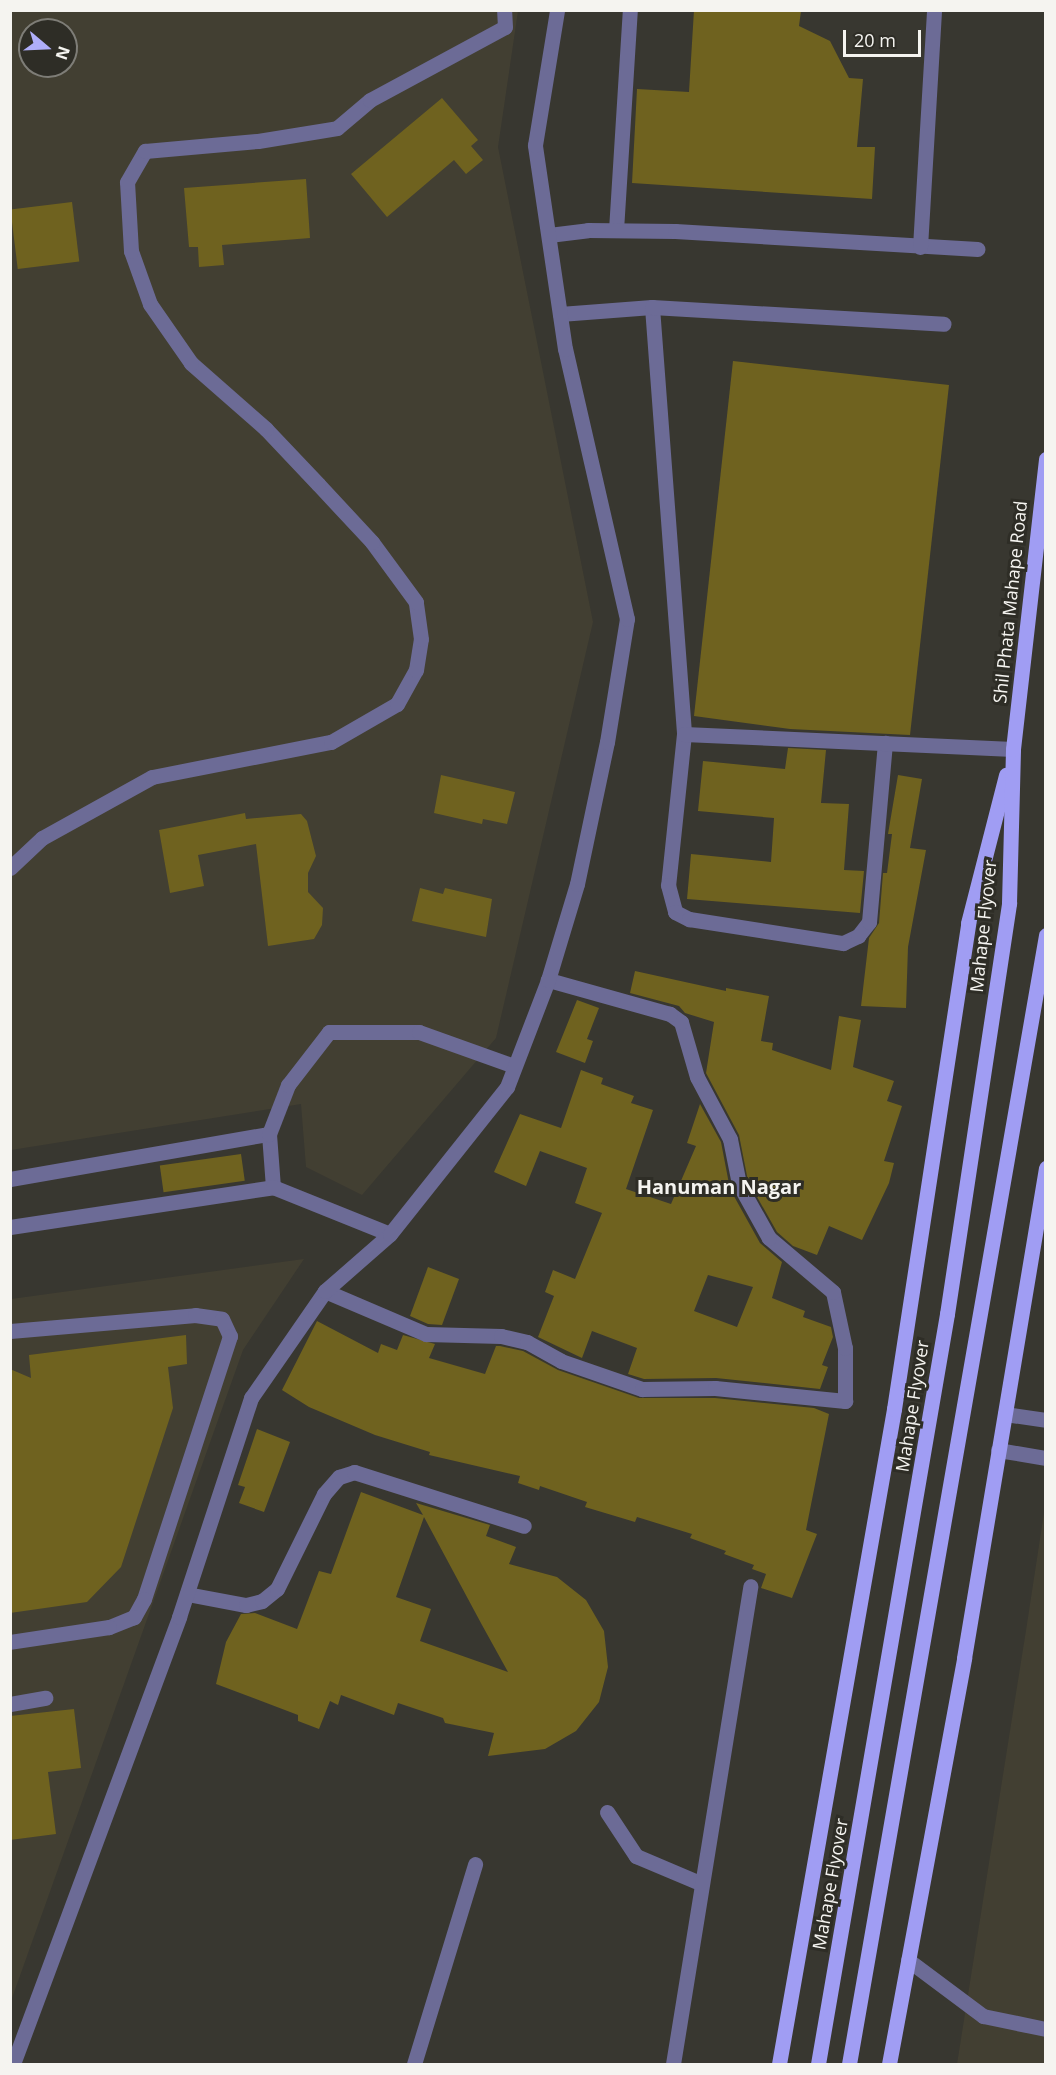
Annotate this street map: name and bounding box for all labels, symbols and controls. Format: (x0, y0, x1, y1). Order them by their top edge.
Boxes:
north arrow (18, 18, 78, 78)
scale bar (846, 18, 924, 56)
text: 20 m (854, 28, 896, 52)
text: N (51, 43, 76, 63)
street label: Shil Phata Mahape Road (989, 500, 1031, 704)
street label: Mahape Flyover (965, 859, 1001, 993)
district label: Hanuman Nagar (637, 1174, 801, 1198)
street label: Mahape Flyover (891, 1339, 933, 1473)
street label: Mahape Flyover (808, 1817, 852, 1951)

